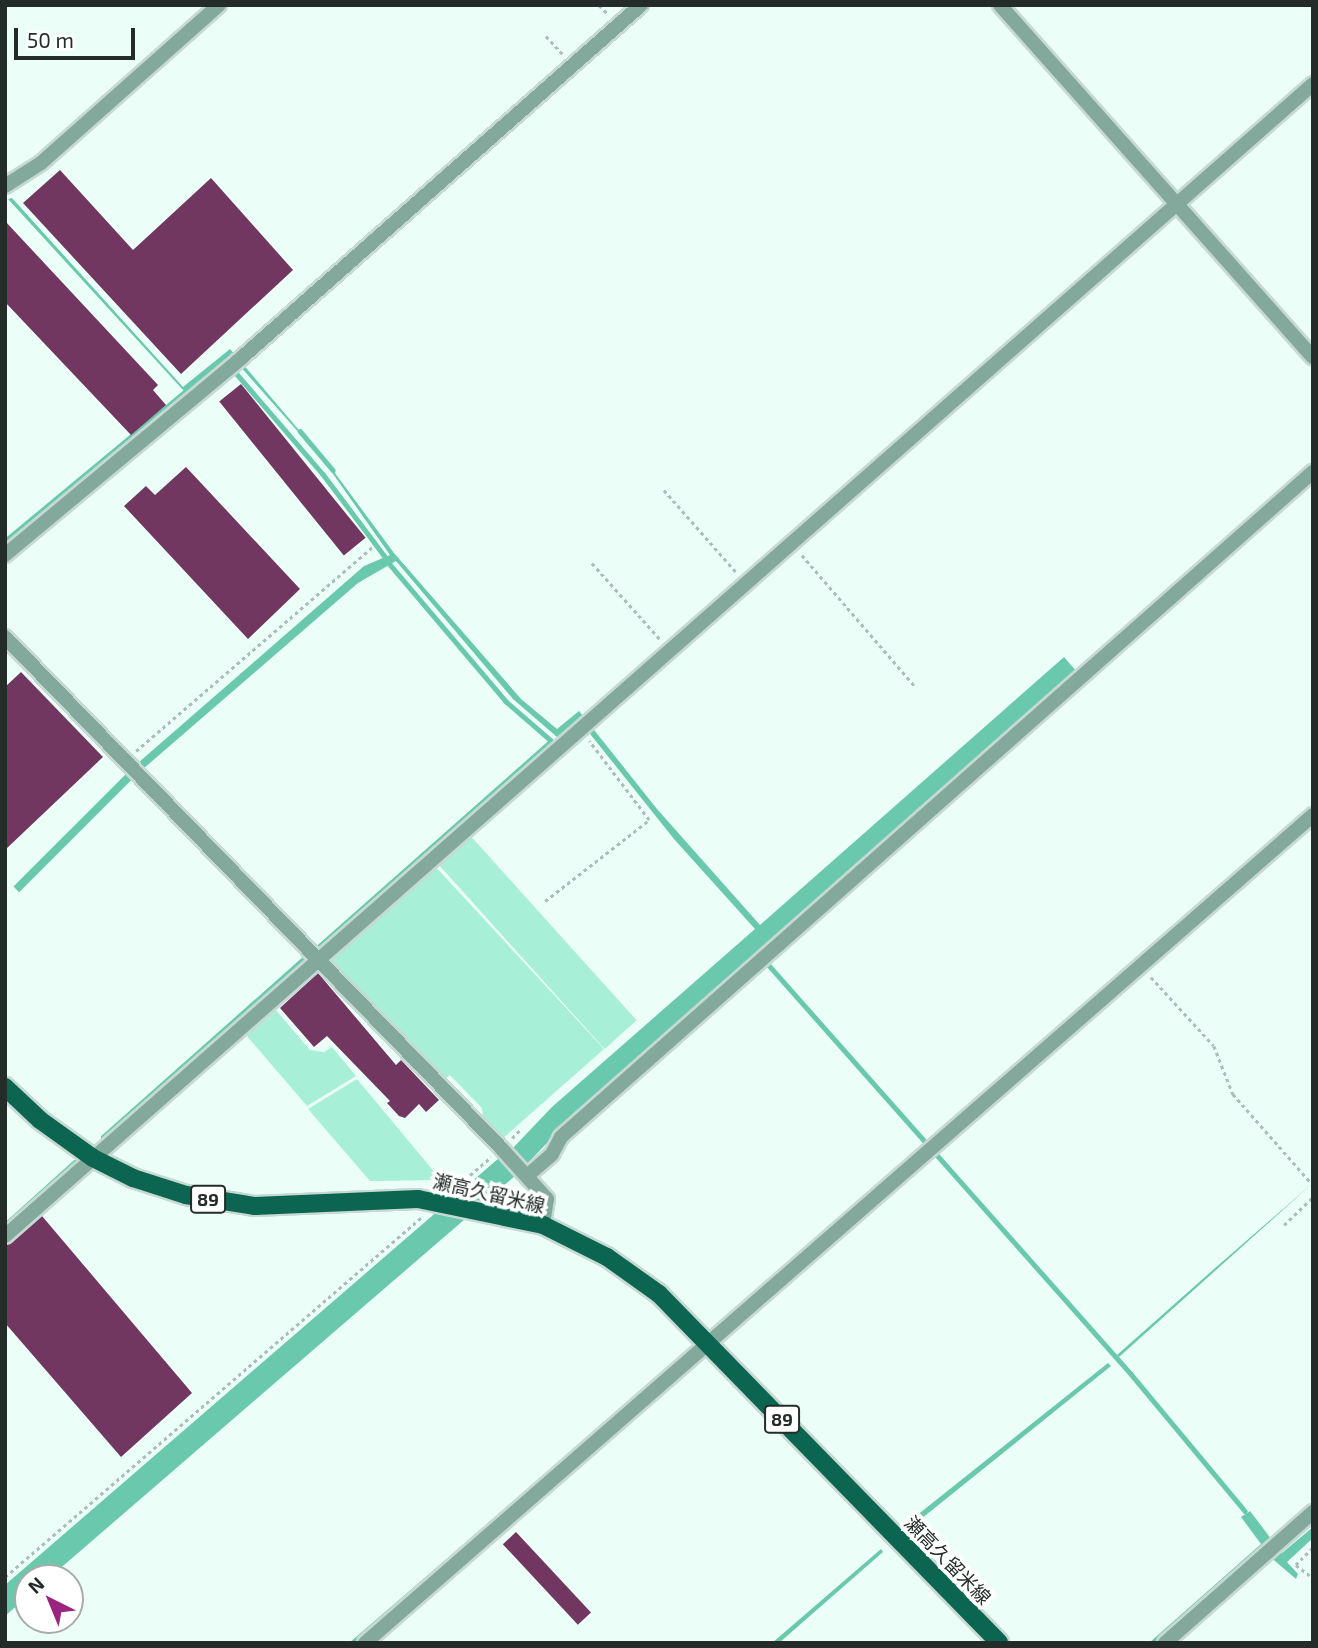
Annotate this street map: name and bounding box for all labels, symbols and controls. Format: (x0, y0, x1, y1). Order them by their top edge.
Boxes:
scale bar (18, 14, 138, 58)
text: 50 m (27, 27, 74, 52)
street label: 瀬高久留米線 (431, 1169, 547, 1217)
road number: 89 (189, 1184, 227, 1214)
road number: 89 (763, 1404, 801, 1434)
street label: 瀬高久留米線 (900, 1511, 996, 1609)
north arrow (14, 1564, 84, 1634)
text: N (23, 1572, 49, 1598)

